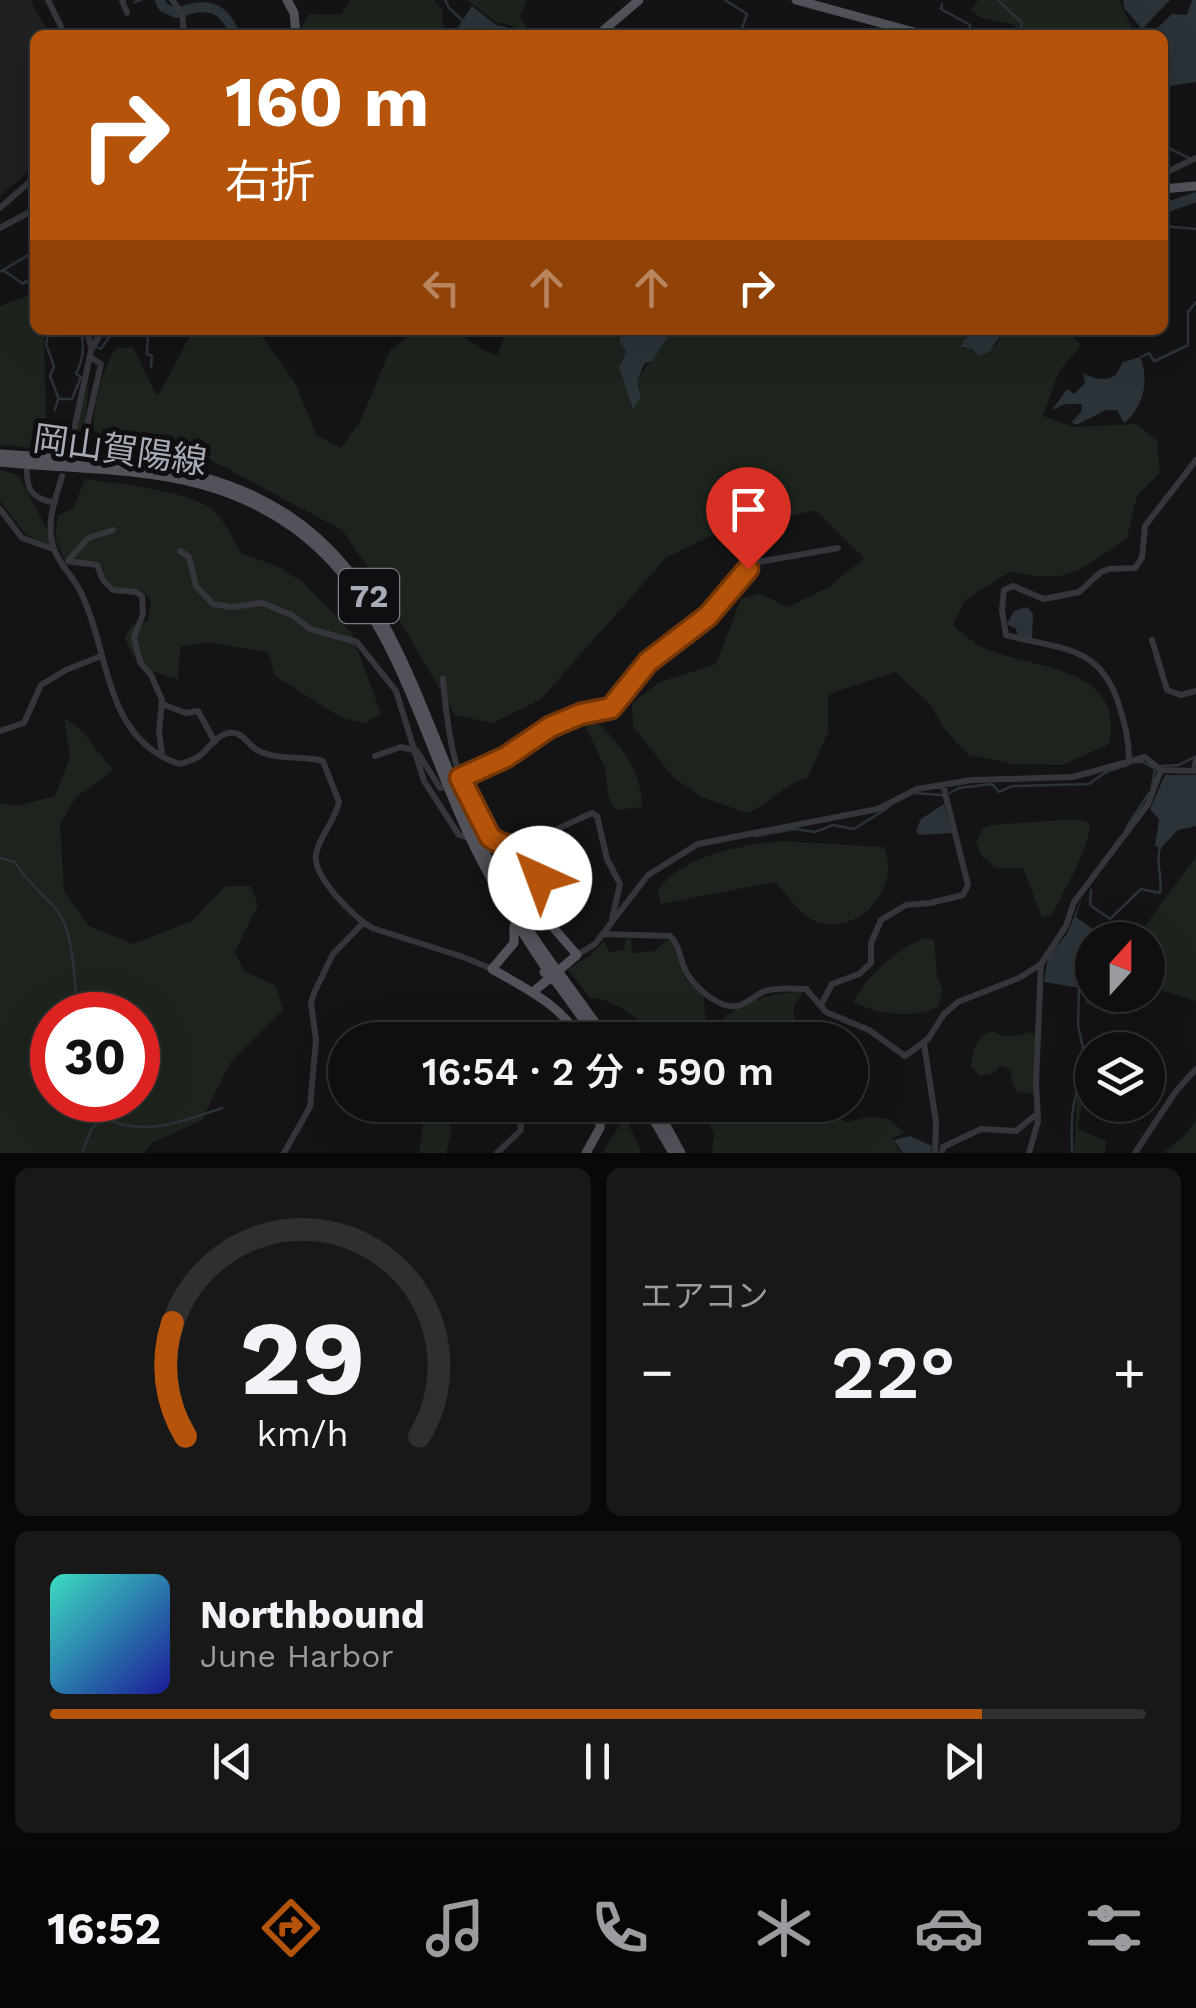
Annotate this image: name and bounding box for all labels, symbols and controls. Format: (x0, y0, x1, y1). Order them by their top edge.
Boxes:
text: 160 m (225, 61, 429, 143)
icon: right (60, 70, 190, 200)
text: 右折 (225, 155, 315, 208)
icon: left (414, 260, 469, 315)
icon: ahead (519, 260, 574, 315)
icon: ahead (624, 260, 679, 315)
icon: right (729, 260, 784, 315)
street label: 岡山賀陽線 (30, 417, 210, 483)
pin (706, 467, 791, 570)
icon: arrive (721, 482, 776, 537)
road number: 72 (339, 569, 399, 623)
position arrow (488, 826, 592, 930)
north arrow (1075, 922, 1165, 1012)
map controls (1075, 922, 1165, 1122)
speed limit sign: 30 (30, 992, 160, 1122)
button: layers (1075, 1032, 1165, 1122)
text: 16:54 · 2 分 · 590 m (422, 1050, 774, 1094)
text: エアコン (641, 1277, 769, 1315)
text: 29 (240, 1297, 366, 1419)
text: 22° (831, 1328, 956, 1416)
text: − (641, 1340, 674, 1404)
text: + (1113, 1340, 1146, 1404)
text: km/h (257, 1413, 349, 1455)
text: Northbound (200, 1593, 425, 1637)
text: June Harbor (200, 1637, 394, 1675)
icon: previous (205, 1734, 260, 1789)
icon: pause (570, 1734, 625, 1789)
icon: next (936, 1734, 991, 1789)
icon: directions (256, 1893, 326, 1963)
icon: music (420, 1893, 490, 1963)
icon: phone (585, 1893, 655, 1963)
icon: climate (749, 1893, 819, 1963)
icon: car (914, 1893, 984, 1963)
icon: filters (1079, 1893, 1149, 1963)
text: 16:52 (47, 1902, 161, 1955)

